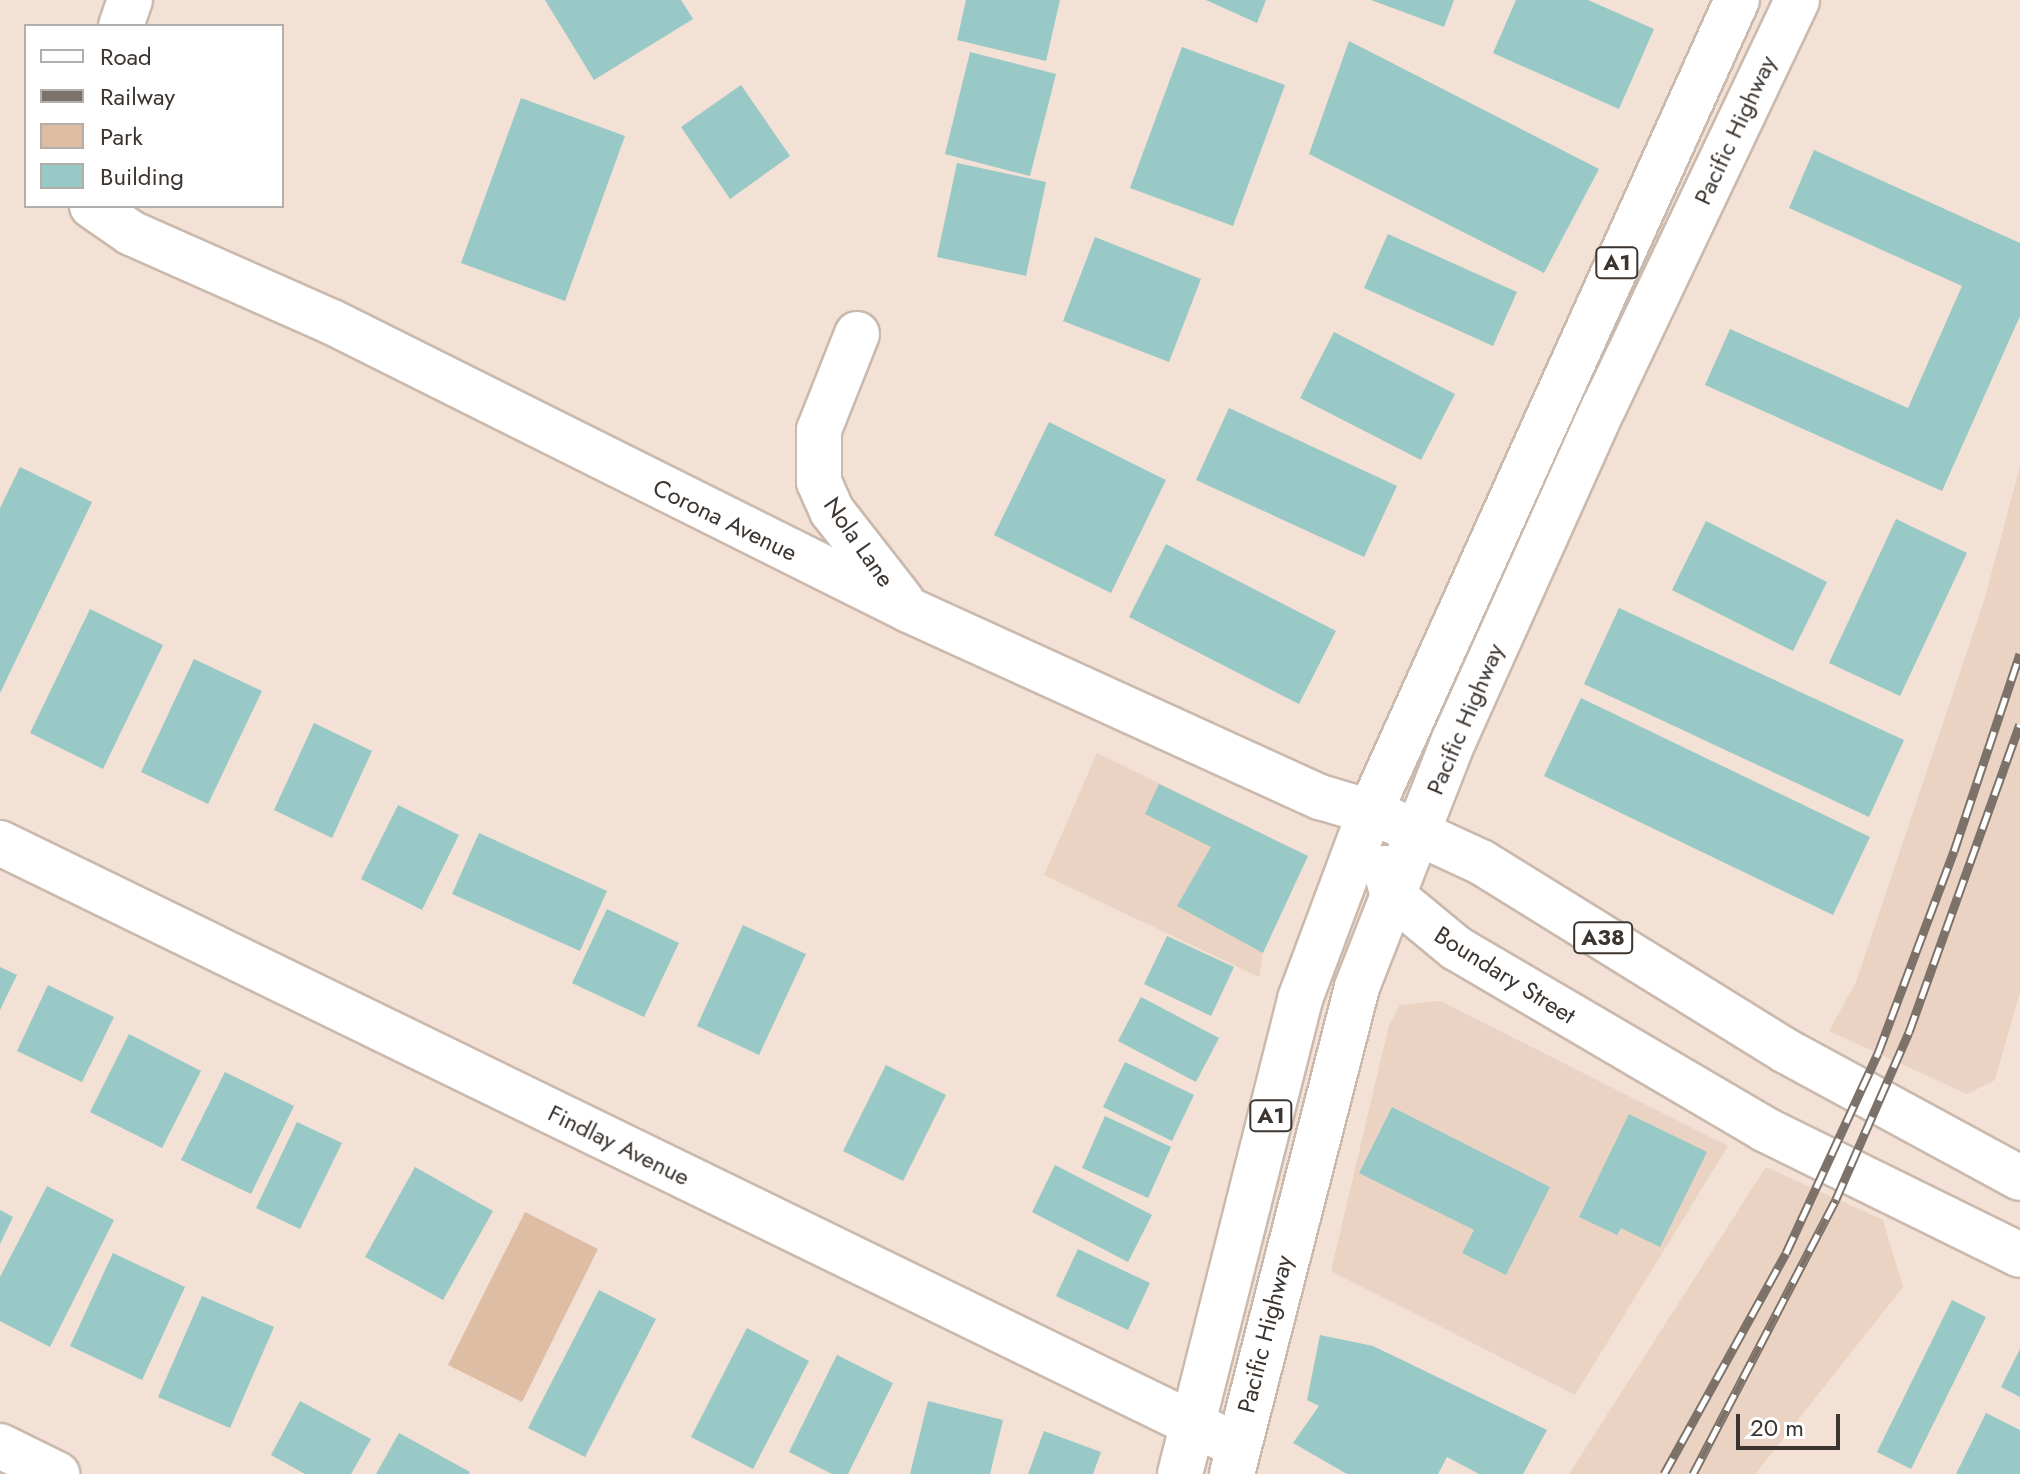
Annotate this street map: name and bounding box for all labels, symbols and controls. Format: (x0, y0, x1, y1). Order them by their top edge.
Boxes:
legend (24, 24, 284, 208)
text: Road (100, 39, 152, 74)
street label: Pacific Highway (1688, 51, 1782, 209)
text: Railway (100, 79, 175, 114)
text: Park (100, 119, 143, 154)
text: Building (100, 159, 184, 194)
road number: A1 (1595, 245, 1639, 281)
street label: Corona Avenue (648, 473, 802, 567)
street label: Nola Lane (818, 491, 900, 593)
street label: Pacific Highway (1420, 639, 1510, 799)
street label: Boundary Street (1429, 920, 1581, 1030)
road number: A38 (1573, 920, 1633, 956)
street label: Findlay Avenue (543, 1098, 695, 1192)
road number: A1 (1249, 1098, 1293, 1134)
street label: Pacific Highway (1232, 1252, 1298, 1416)
scale bar (1740, 1398, 1844, 1448)
text: 20 m (1750, 1410, 1804, 1445)

